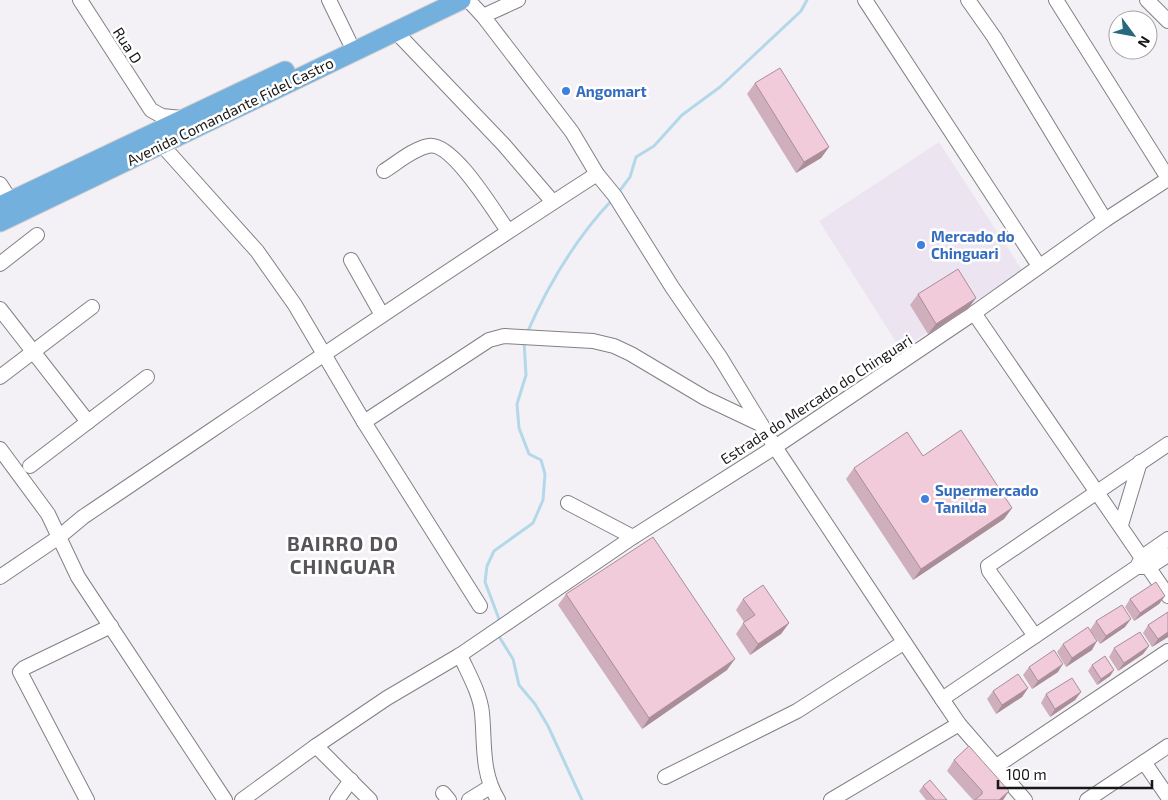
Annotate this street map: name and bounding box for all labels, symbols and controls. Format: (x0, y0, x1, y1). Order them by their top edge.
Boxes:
north arrow (1108, 10, 1158, 60)
street label: Rua D (110, 24, 146, 66)
text: N (1135, 33, 1154, 51)
street label: Avenida Comandante Fidel Castro (124, 53, 336, 169)
place label: Angomart (576, 82, 647, 100)
marker: Angomart (560, 85, 572, 97)
place label: Mercado do Chinguari (931, 227, 1015, 262)
marker: Mercado do Chinguari (915, 239, 927, 251)
street label: Estrada do Mercado do Chinguari (717, 330, 915, 468)
place label: Supermercado Tanilda (935, 481, 1039, 516)
marker: Supermercado Tanilda (919, 493, 931, 505)
district label: BAIRRO DO CHINGUAR (287, 531, 399, 578)
scale bar (998, 758, 1152, 790)
text: 100 m (1006, 765, 1047, 783)

